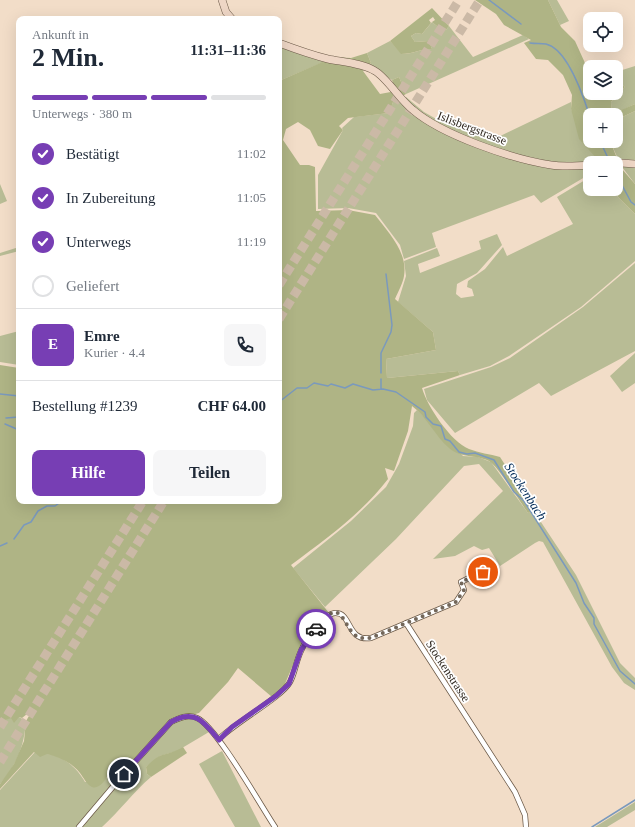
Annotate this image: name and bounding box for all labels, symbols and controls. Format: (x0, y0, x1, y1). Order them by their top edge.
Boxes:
map controls (583, 12, 623, 196)
button: locate (583, 12, 623, 52)
text: Ankunft in (32, 27, 89, 42)
text: 11:31–11:36 (190, 42, 266, 58)
text: 2 Min. (32, 43, 104, 72)
button: layers (583, 60, 623, 100)
text: Unterwegs · 380 m (32, 106, 132, 121)
street label: Islisbergstrasse (435, 108, 509, 148)
button: + (583, 108, 623, 148)
icon: check (32, 143, 54, 165)
text: Bestätigt (66, 146, 119, 162)
text: 11:02 (237, 146, 266, 161)
button: − (583, 156, 623, 196)
icon: check (32, 187, 54, 209)
text: In Zubereitung (66, 190, 156, 206)
text: 11:05 (237, 190, 266, 205)
icon: check (32, 231, 54, 253)
text: Unterwegs (66, 234, 131, 250)
text: 11:19 (237, 234, 266, 249)
text: Geliefert (66, 278, 119, 294)
button: phone (224, 324, 266, 366)
text: Emre (84, 328, 120, 344)
text: E (48, 336, 58, 352)
text: Kurier · 4.4 (84, 345, 145, 360)
text: Bestellung #1239 (32, 398, 137, 414)
text: CHF 64.00 (197, 398, 266, 414)
button: Hilfe (32, 450, 145, 496)
button: Teilen (153, 450, 266, 496)
water label: Stockenbach (501, 460, 550, 523)
pin (466, 555, 500, 589)
icon: bag (472, 561, 494, 583)
courier (296, 609, 336, 649)
icon: car (305, 618, 327, 640)
street label: Stockenstrasse (423, 638, 473, 704)
pin (107, 757, 141, 791)
icon: home (113, 763, 135, 785)

